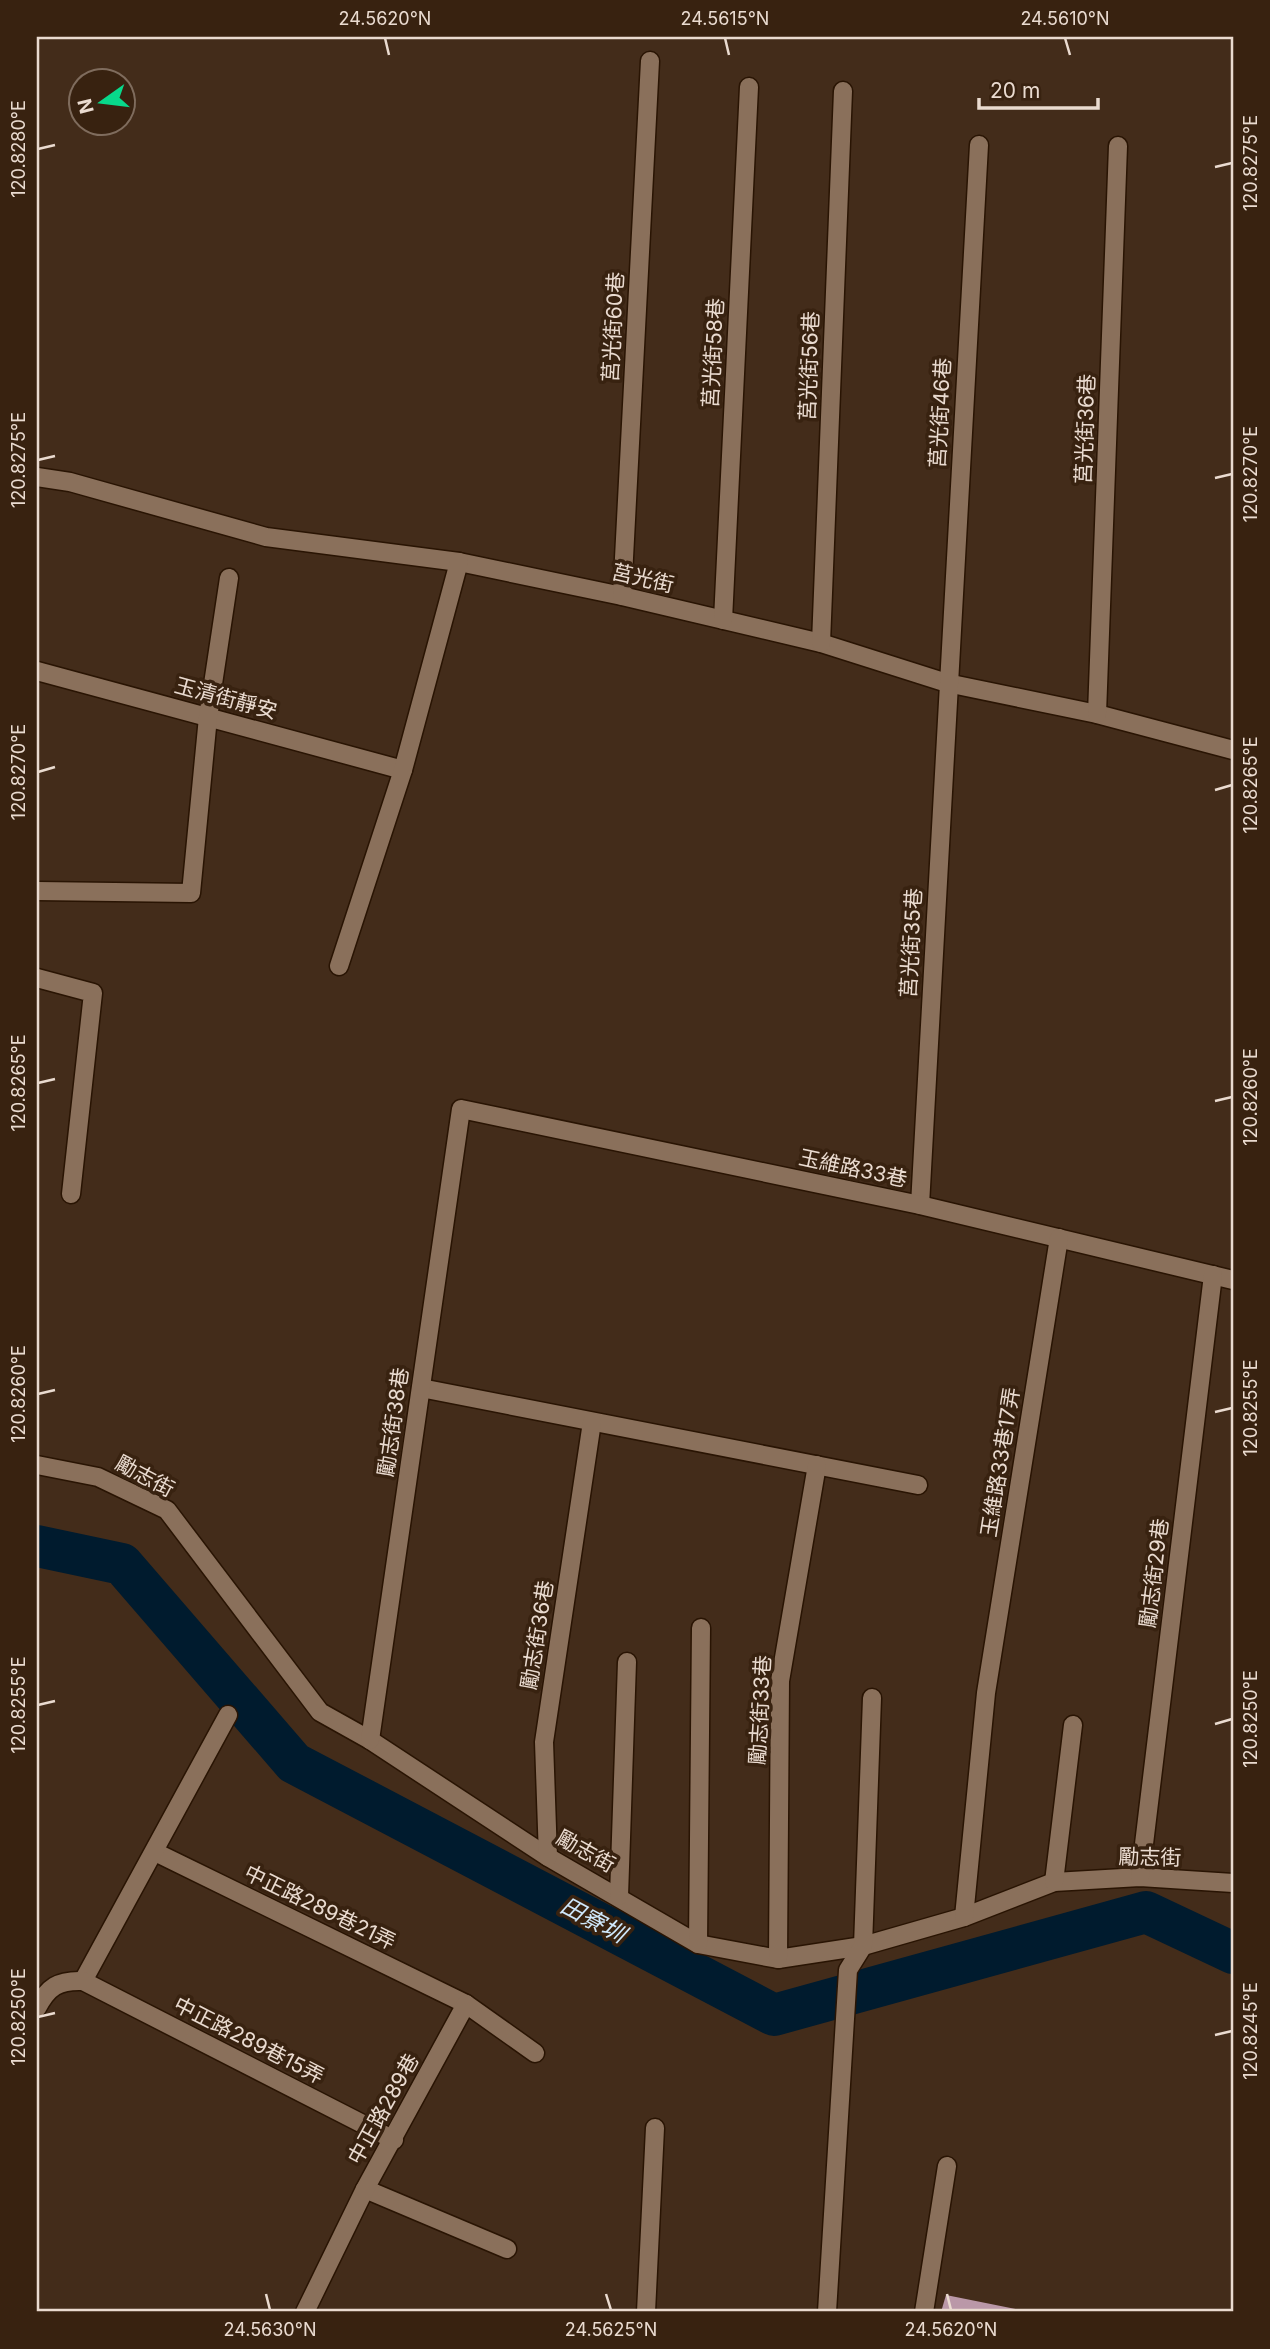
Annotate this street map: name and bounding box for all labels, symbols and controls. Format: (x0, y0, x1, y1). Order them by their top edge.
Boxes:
text: 24.5620°N (339, 8, 431, 29)
text: 24.5615°N (681, 8, 769, 29)
text: 24.5610°N (1020, 8, 1110, 29)
north arrow (66, 66, 136, 136)
scale bar (979, 66, 1098, 110)
text: 20 m (990, 78, 1040, 103)
text: N (73, 96, 99, 116)
text: 120.8280°E (8, 100, 29, 198)
text: 120.8275°E (1240, 115, 1261, 211)
street label: 莒光街60巷 (598, 271, 628, 383)
street label: 莒光街58巷 (698, 298, 728, 408)
street label: 莒光街56巷 (795, 311, 823, 421)
street label: 莒光街46巷 (925, 357, 955, 469)
street label: 莒光街36巷 (1071, 374, 1099, 484)
text: 120.8275°E (8, 412, 29, 508)
text: 120.8270°E (1240, 426, 1261, 522)
street label: 莒光街 (609, 559, 677, 597)
street label: 玉清街靜安 (172, 672, 280, 724)
text: 120.8270°E (8, 724, 29, 820)
text: 120.8265°E (1240, 736, 1261, 834)
street label: 莒光街35巷 (896, 888, 926, 998)
text: 120.8265°E (8, 1034, 29, 1132)
text: 120.8260°E (1240, 1048, 1261, 1146)
street label: 玉維路33巷 (797, 1144, 909, 1192)
text: 120.8260°E (8, 1345, 29, 1443)
text: 120.8255°E (1240, 1360, 1261, 1457)
street label: 勵志街38巷 (373, 1366, 413, 1478)
street label: 玉維路33巷17弄 (976, 1385, 1024, 1539)
street label: 勵志街 (111, 1450, 179, 1502)
street label: 勵志街29巷 (1135, 1517, 1173, 1629)
street label: 勵志街36巷 (516, 1579, 558, 1691)
street label: 勵志街33巷 (745, 1654, 775, 1766)
text: 120.8255°E (8, 1657, 29, 1754)
text: 120.8250°E (1240, 1670, 1261, 1768)
street label: 勵志街 (552, 1825, 620, 1877)
street label: 勵志街 (1118, 1844, 1182, 1870)
street label: 中正路289巷21弄 (240, 1860, 400, 1954)
water label: 田寮圳 (556, 1891, 633, 1950)
text: 120.8250°E (8, 1968, 29, 2066)
text: 120.8245°E (1240, 1982, 1261, 2080)
street label: 中正路289巷15弄 (170, 1991, 328, 2089)
street label: 中正路289巷 (342, 2049, 424, 2169)
text: 24.5630°N (224, 2319, 317, 2340)
text: 24.5625°N (565, 2319, 657, 2340)
text: 24.5620°N (905, 2319, 997, 2340)

